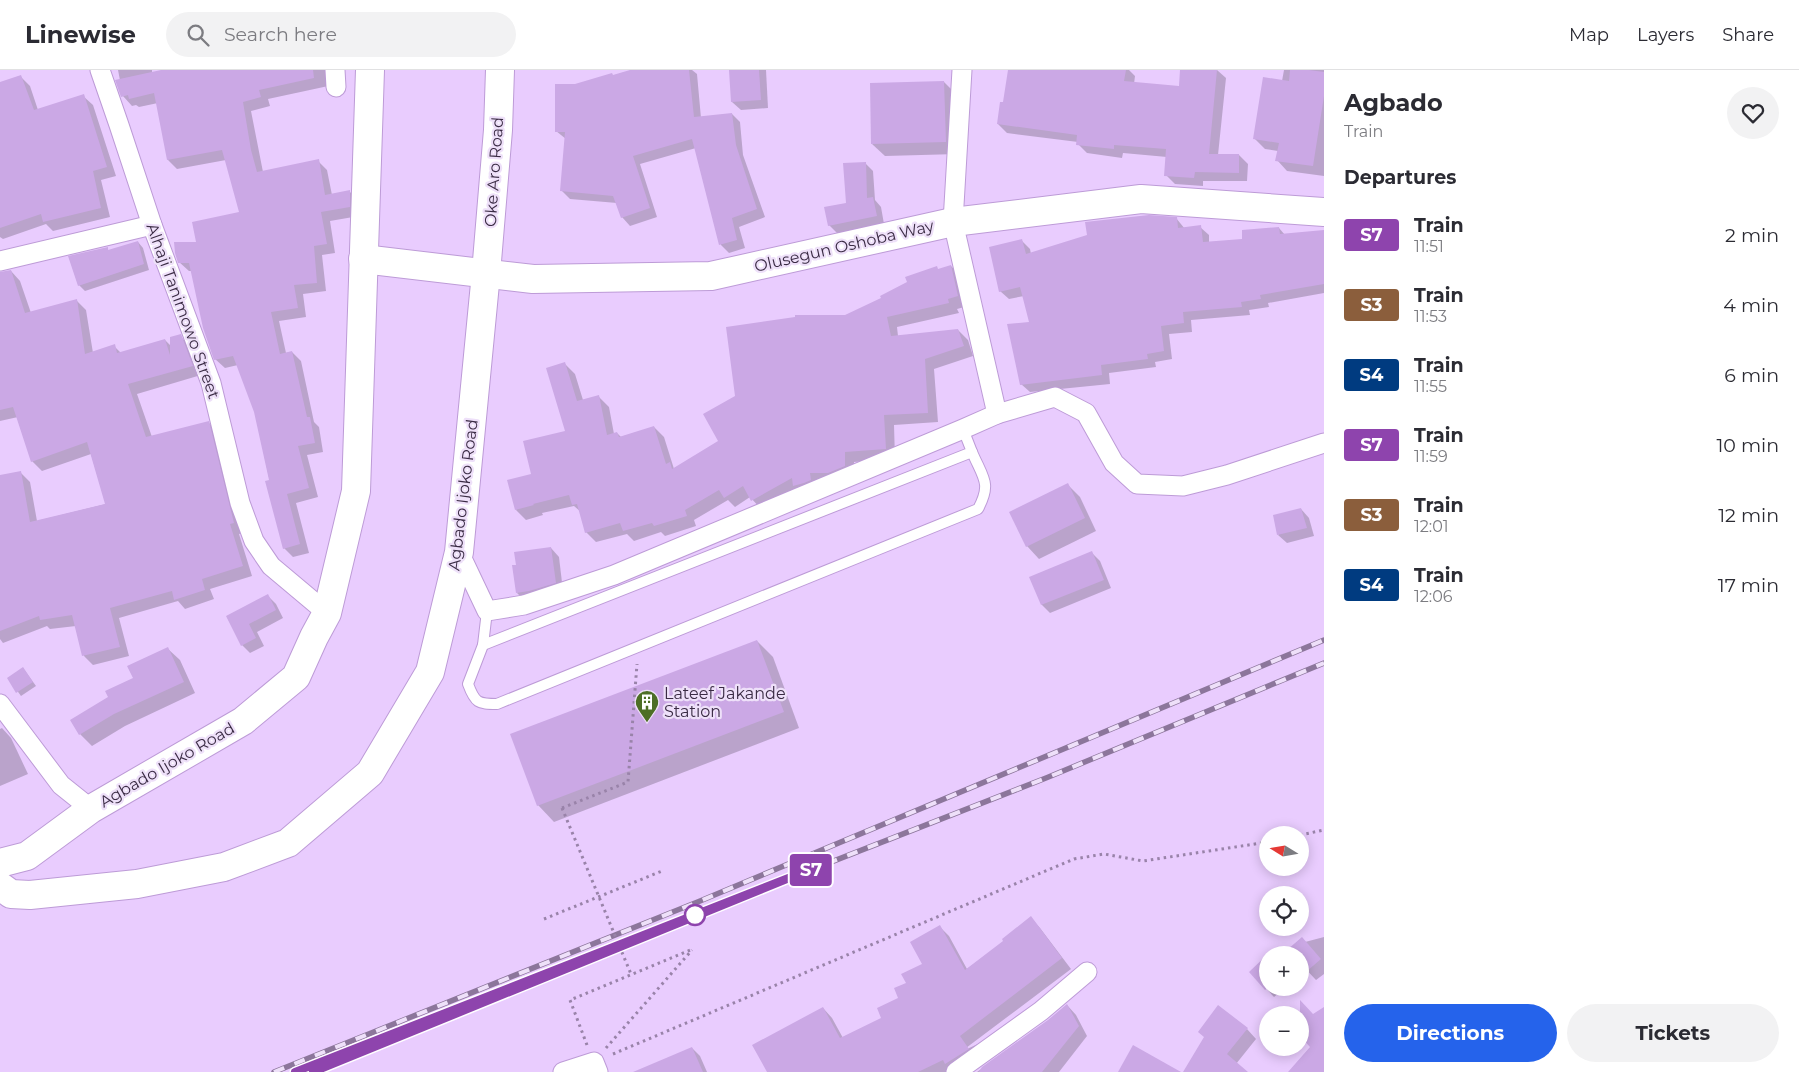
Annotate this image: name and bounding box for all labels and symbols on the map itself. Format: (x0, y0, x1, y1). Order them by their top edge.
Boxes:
street label: Oke Aro Road (481, 116, 507, 228)
street label: Olusegun Oshoba Way (752, 216, 936, 276)
street label: Alhaji Tanimowo Street (142, 221, 224, 402)
street label: Agbado Ijoko Road (444, 418, 482, 572)
place label: Lateef Jakande Station (664, 684, 786, 721)
building icon: Lateef Jakande Station (634, 689, 660, 723)
street label: Agbado Ijoko Road (96, 719, 238, 811)
north arrow (1259, 826, 1309, 876)
line badge: S7 (788, 854, 834, 886)
unlabelled marker (684, 904, 706, 926)

